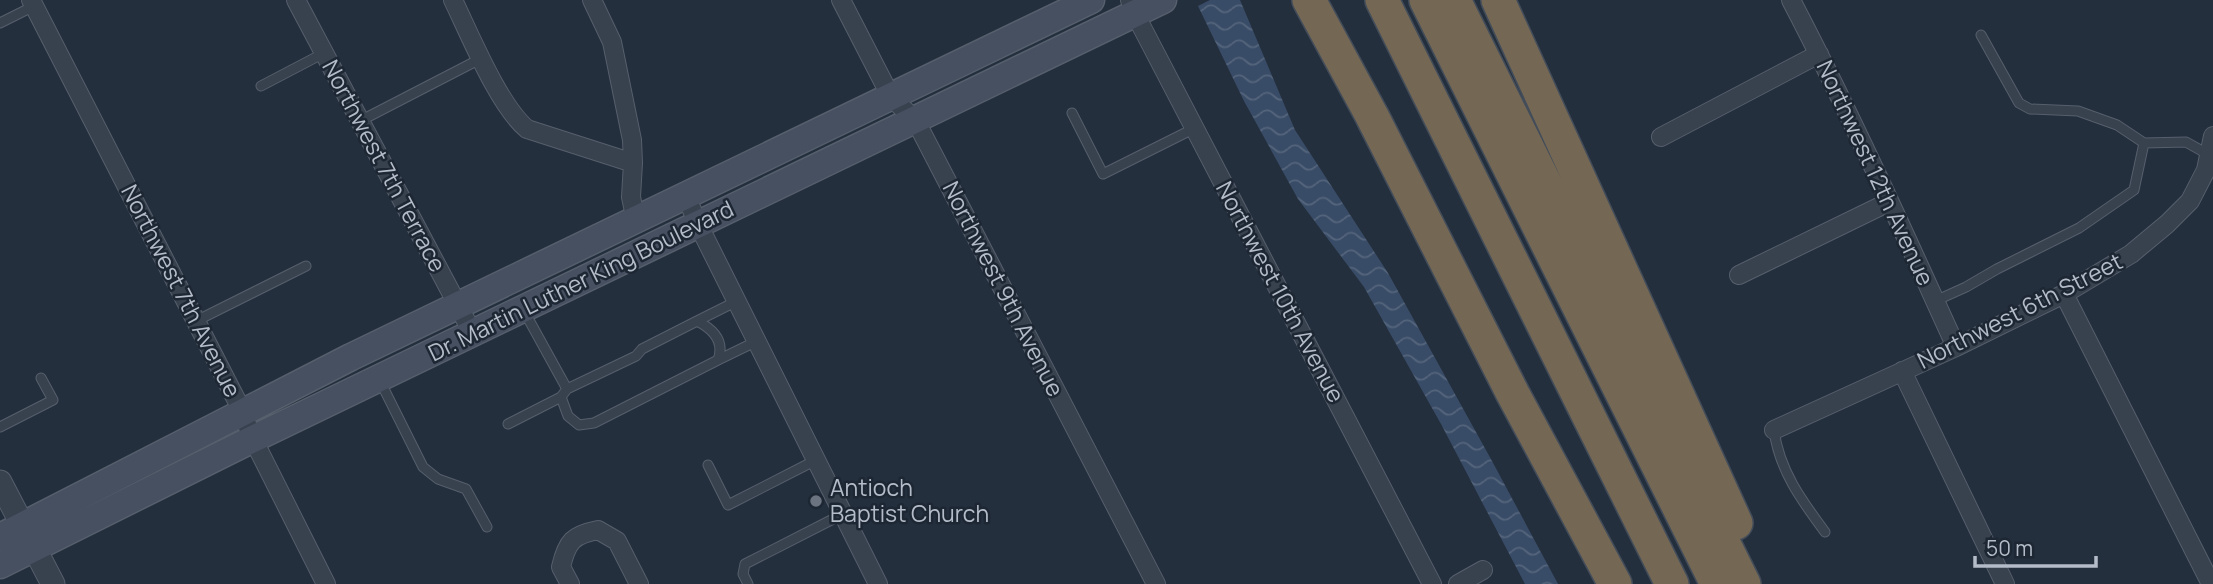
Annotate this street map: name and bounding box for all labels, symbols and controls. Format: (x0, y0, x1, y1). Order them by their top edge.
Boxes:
street label: Northwest 7th Terrace (315, 54, 454, 277)
street label: Northwest 12th Avenue (1810, 55, 1942, 291)
street label: Northwest 9th Avenue (936, 175, 1072, 402)
street label: Northwest 10th Avenue (1209, 175, 1353, 408)
street label: Northwest 7th Avenue (114, 179, 249, 402)
street label: Dr. Martin Luther King Boulevard (422, 192, 739, 368)
street label: Northwest 6th Street (1911, 244, 2128, 376)
place label: Antioch Baptist Church (830, 471, 989, 529)
marker: Antioch Baptist Church (808, 493, 824, 509)
scale bar (1975, 524, 2096, 568)
text: 50 m (1986, 534, 2033, 562)

